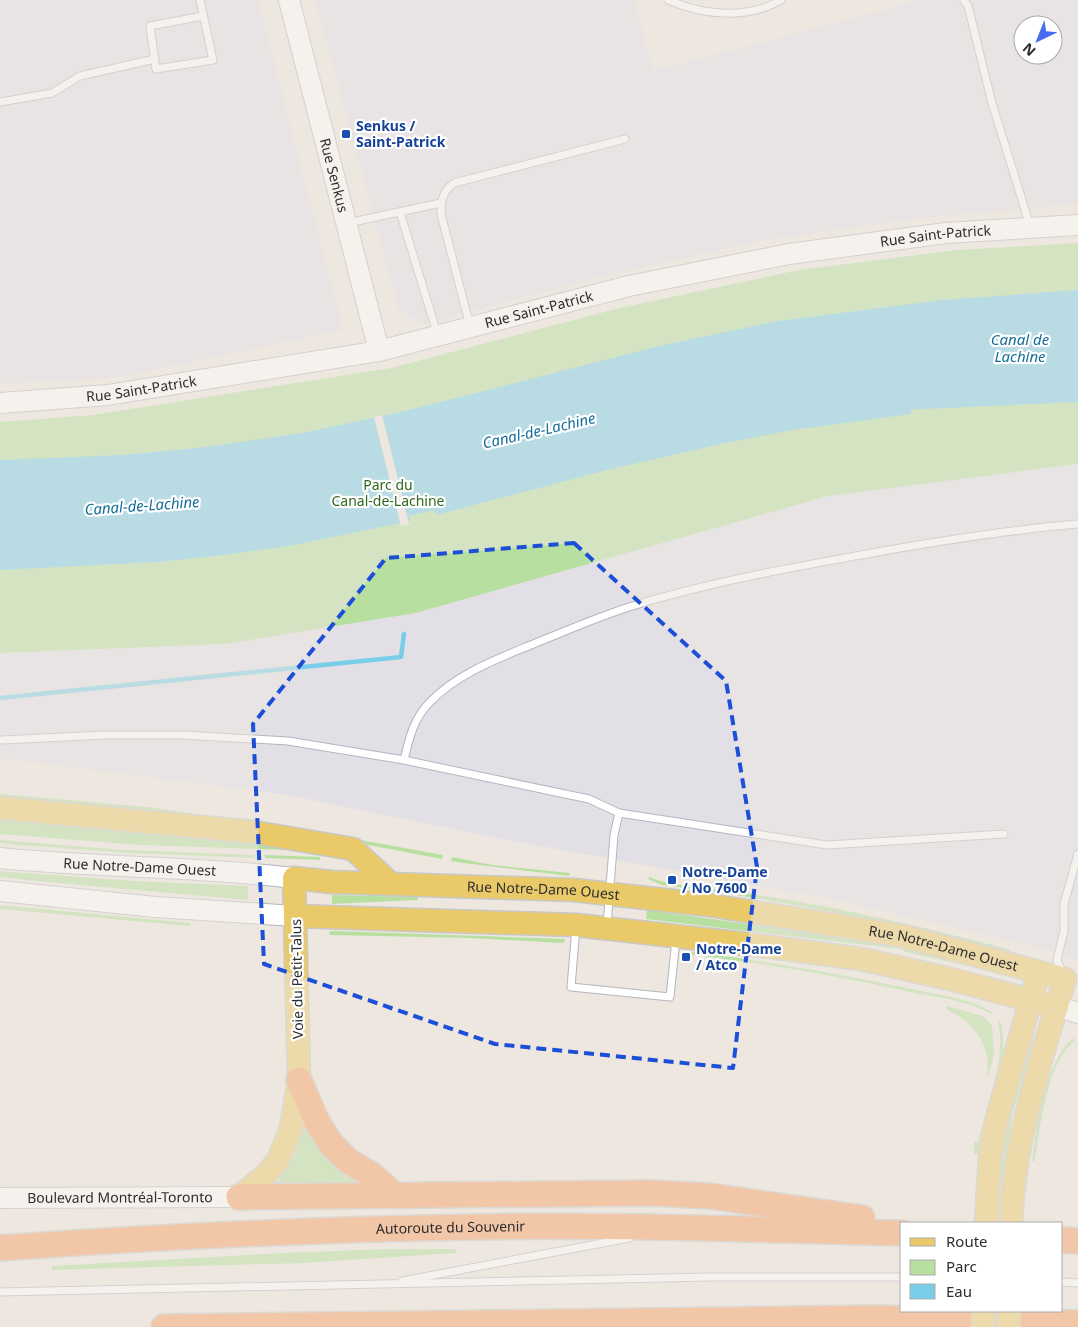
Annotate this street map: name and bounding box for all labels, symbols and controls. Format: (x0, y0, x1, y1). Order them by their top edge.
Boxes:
north arrow (1013, 15, 1063, 65)
text: N (1018, 39, 1039, 61)
place label: Senkus / Saint-Patrick (356, 116, 446, 151)
marker: Senkus / Saint-Patrick (340, 128, 352, 140)
street label: Rue Senkus (316, 136, 353, 215)
street label: Rue Saint-Patrick (879, 220, 992, 251)
street label: Rue Saint-Patrick (482, 286, 596, 332)
water label: Canal de Lachine (991, 329, 1050, 366)
street label: Rue Saint-Patrick (85, 371, 198, 406)
water label: Canal-de-Lachine (480, 407, 598, 453)
park label: Parc du Canal-de-Lachine (331, 475, 445, 510)
water label: Canal-de-Lachine (84, 491, 201, 519)
street label: Rue Notre-Dame Ouest (63, 853, 217, 880)
place label: Notre-Dame / No 7600 (682, 862, 768, 897)
marker: Notre-Dame / No 7600 (666, 874, 678, 886)
street label: Rue Notre-Dame Ouest (467, 876, 621, 904)
street label: Voie du Petit-Talus (286, 918, 307, 1039)
street label: Rue Notre-Dame Ouest (867, 921, 1020, 975)
place label: Notre-Dame / Atco (696, 939, 782, 974)
marker: Notre-Dame / Atco (680, 951, 692, 963)
street label: Boulevard Montréal-Toronto (27, 1187, 213, 1207)
street label: Autoroute du Souvenir (376, 1216, 525, 1238)
legend (900, 1222, 1063, 1312)
text: Route (946, 1231, 988, 1251)
text: Parc (946, 1256, 977, 1276)
text: Eau (946, 1281, 972, 1301)

